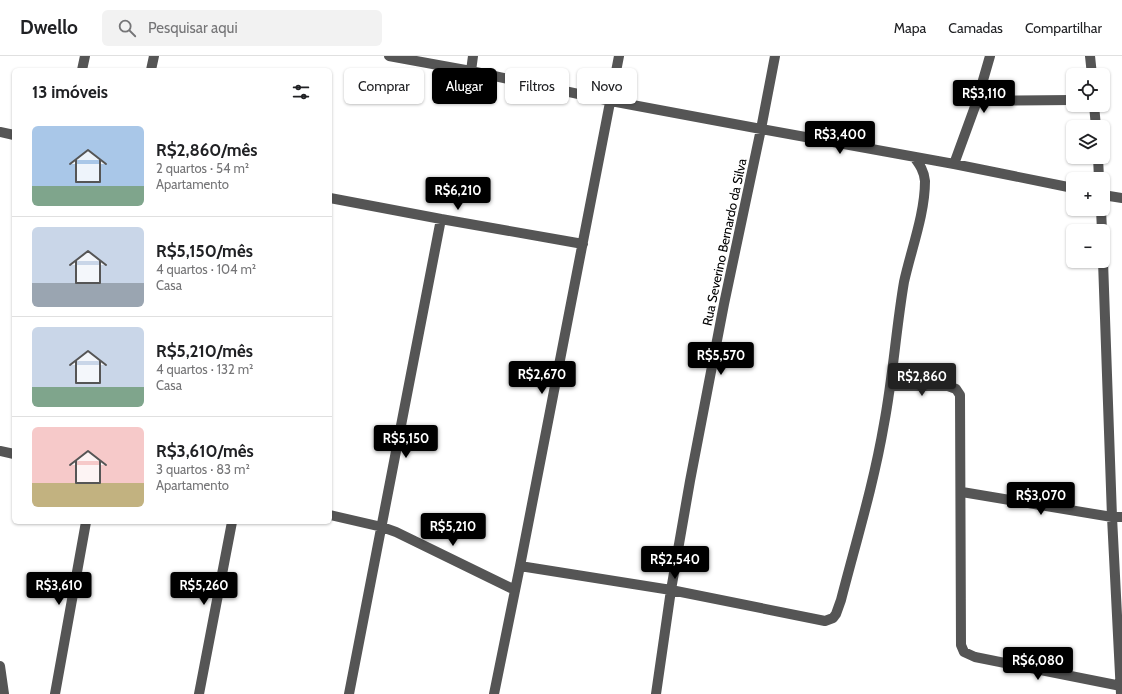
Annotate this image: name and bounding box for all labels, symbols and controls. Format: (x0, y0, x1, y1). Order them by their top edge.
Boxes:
search box (102, 10, 382, 46)
text: Dwello (20, 16, 78, 39)
icon: search (116, 17, 138, 39)
text: Pesquisar aqui (148, 19, 238, 37)
text: Mapa (894, 19, 926, 37)
text: Camadas (948, 19, 1003, 37)
text: Compartilhar (1025, 19, 1102, 37)
chip: Comprar (344, 68, 424, 104)
chip: Alugar (432, 68, 497, 104)
chip: Filtros (505, 68, 569, 104)
chip: Novo (577, 68, 637, 104)
map controls (1066, 68, 1110, 268)
button: locate (1066, 68, 1110, 112)
pin: R$3,110 (947, 80, 1021, 114)
icon: filters (290, 81, 312, 103)
text: 13 imóveis (32, 82, 108, 102)
text: R$3,110 (962, 85, 1006, 101)
button: layers (1066, 120, 1110, 164)
pin: R$3,400 (803, 121, 877, 155)
text: R$3,400 (814, 126, 866, 142)
text: R$2,860/mês (156, 140, 257, 160)
icon: home (64, 142, 112, 190)
street label: Rua Severino Bernardo da Silva (698, 156, 750, 327)
text: 2 quartos · 54 m² (156, 160, 249, 176)
button: + (1066, 172, 1110, 216)
text: Apartamento (156, 176, 229, 192)
pin: R$6,210 (421, 177, 495, 211)
text: R$6,210 (435, 182, 481, 198)
button: − (1066, 224, 1110, 268)
text: R$5,150/mês (156, 241, 253, 261)
icon: home (64, 243, 112, 291)
text: 4 quartos · 104 m² (156, 261, 256, 277)
text: Casa (156, 277, 182, 293)
text: R$5,210/mês (156, 341, 253, 361)
pin: R$5,570 (684, 342, 758, 376)
icon: home (64, 343, 112, 391)
text: R$5,570 (697, 347, 745, 363)
text: 4 quartos · 132 m² (156, 361, 253, 377)
pin: R$2,670 (505, 361, 579, 395)
pin: R$2,860 (885, 363, 959, 397)
text: R$2,670 (518, 366, 566, 382)
text: R$2,860 (897, 368, 947, 384)
text: Casa (156, 377, 182, 393)
pin: R$5,150 (369, 425, 443, 459)
text: R$5,150 (383, 430, 429, 446)
text: R$3,610/mês (156, 441, 254, 461)
icon: home (64, 443, 112, 491)
text: 3 quartos · 83 m² (156, 461, 250, 477)
text: Apartamento (156, 477, 229, 493)
pin: R$3,070 (1004, 482, 1078, 516)
text: R$3,070 (1016, 487, 1066, 503)
pin: R$5,210 (416, 513, 490, 547)
text: R$5,210 (430, 518, 476, 534)
pin: R$2,540 (638, 546, 712, 580)
text: R$2,540 (650, 551, 700, 567)
pin: R$3,610 (22, 572, 96, 606)
pin: R$5,260 (167, 572, 241, 606)
text: R$3,610 (36, 577, 82, 593)
text: R$5,260 (179, 577, 229, 593)
pin: R$6,080 (1001, 647, 1075, 681)
text: R$6,080 (1012, 652, 1064, 668)

